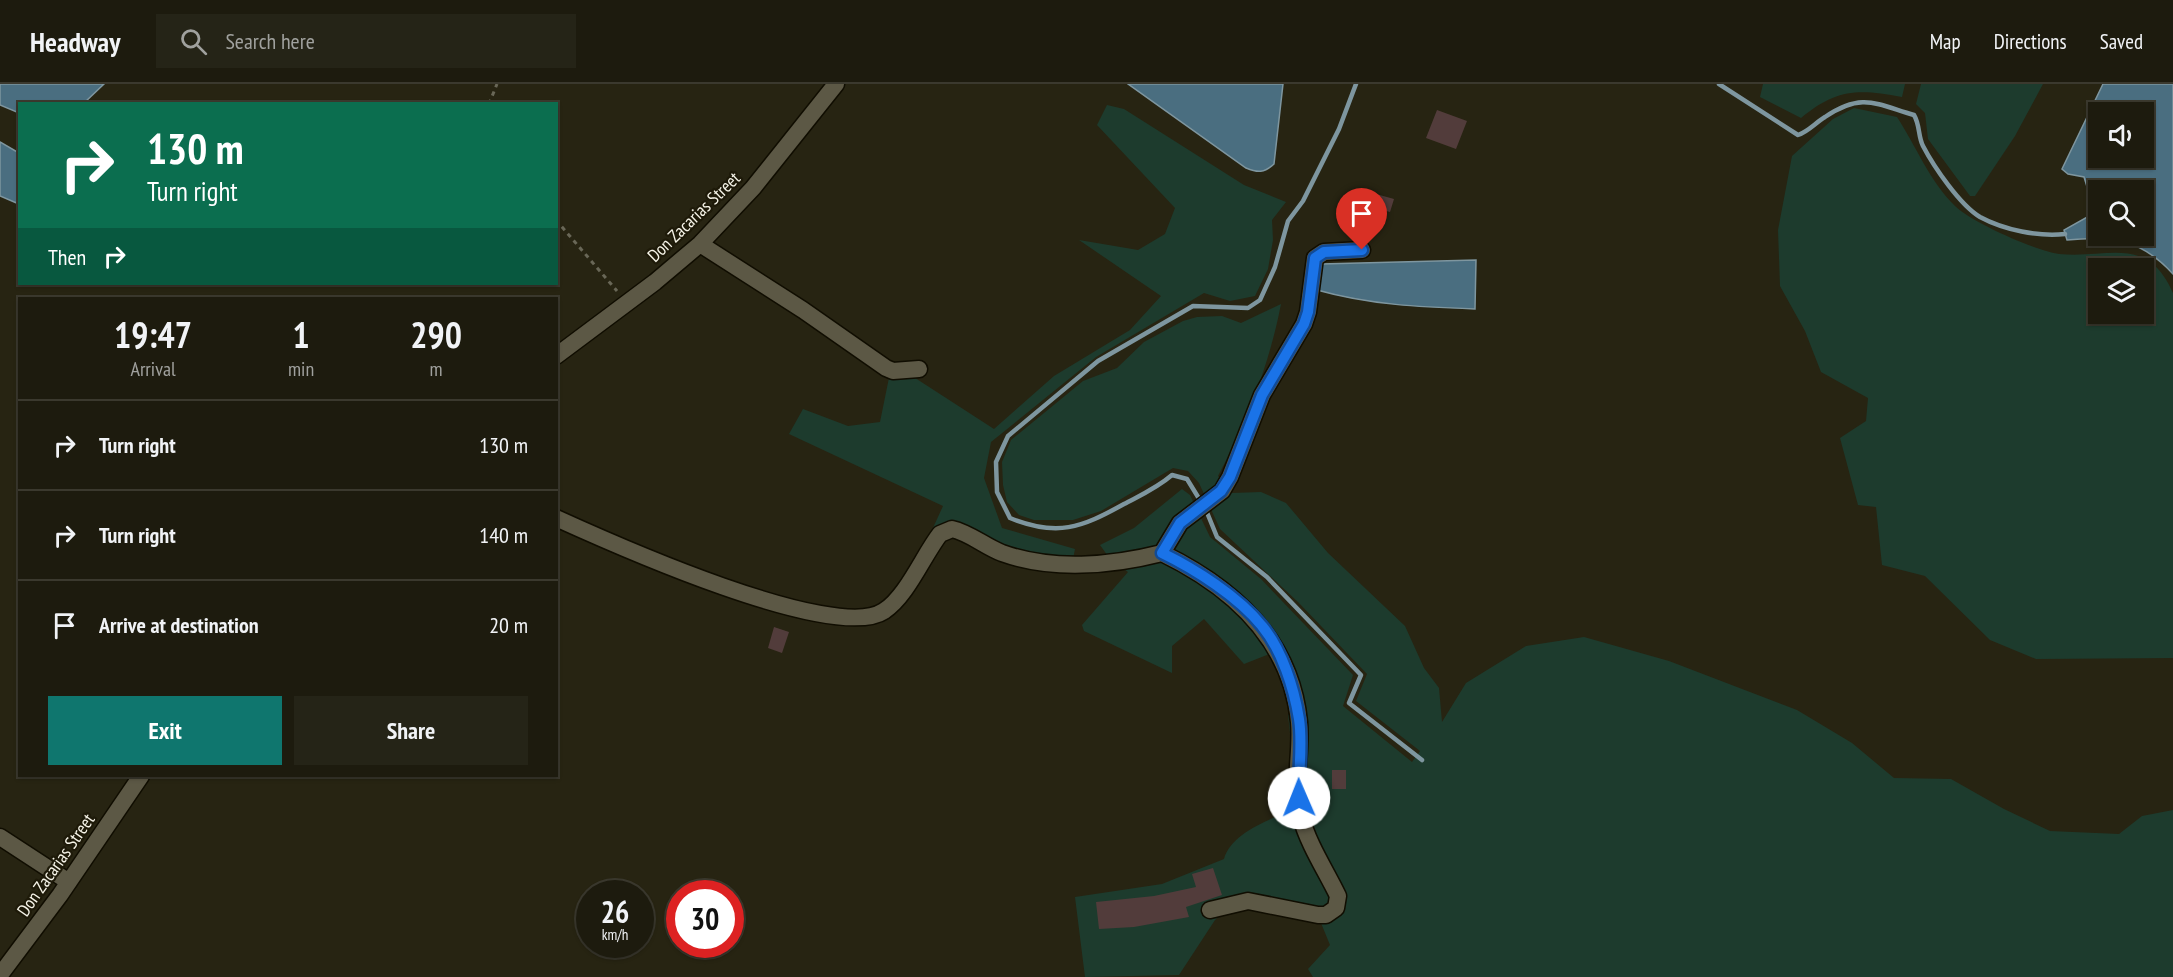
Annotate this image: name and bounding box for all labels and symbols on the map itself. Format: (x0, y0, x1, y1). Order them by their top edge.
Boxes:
street label: Don Zacarias Street (642, 167, 745, 267)
pin (1336, 188, 1387, 250)
position arrow (1267, 766, 1331, 830)
street label: Don Zacarias Street (12, 809, 100, 921)
speed limit sign: 30 (666, 880, 744, 958)

